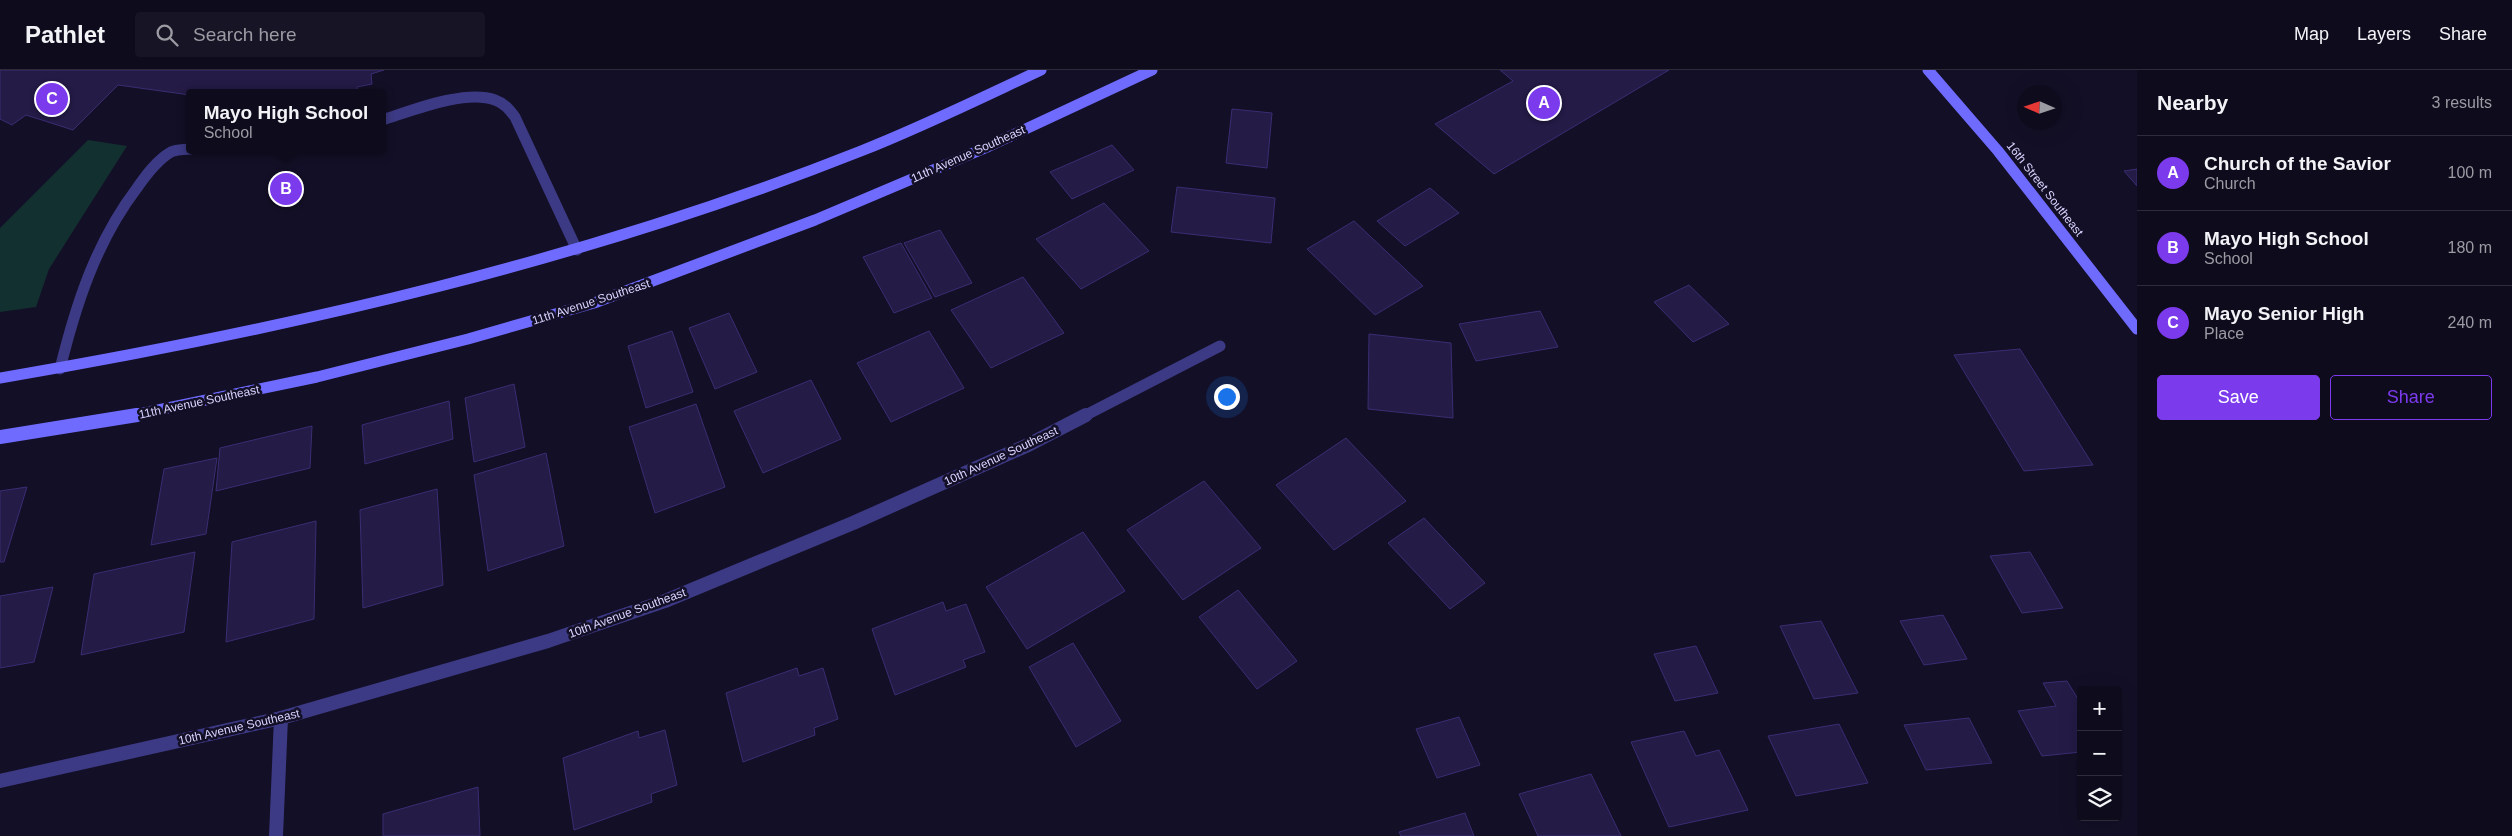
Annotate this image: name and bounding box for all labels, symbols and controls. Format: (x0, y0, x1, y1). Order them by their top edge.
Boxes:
search box (135, 12, 485, 57)
text: Pathlet (25, 21, 105, 48)
icon: search (153, 21, 181, 49)
text: Search here (193, 24, 297, 45)
text: Map (2294, 24, 2329, 44)
text: Layers (2357, 24, 2411, 44)
text: Share (2439, 24, 2487, 44)
pin: C (36, 80, 68, 118)
pin: A (1528, 84, 1560, 122)
north arrow (2017, 85, 2062, 130)
popup (186, 89, 386, 154)
text: Nearby (2157, 91, 2228, 114)
text: 3 results (2432, 94, 2492, 111)
text: Mayo High School (204, 102, 368, 123)
street label: 11th Avenue Southeast (909, 122, 1028, 185)
text: School (204, 124, 253, 141)
street label: 16th Street Southeast (2004, 139, 2087, 240)
text: Church of the Savior (2204, 153, 2391, 174)
text: A (2167, 164, 2179, 181)
text: 100 m (2448, 164, 2492, 181)
pin: B (270, 170, 302, 208)
text: Church (2204, 175, 2256, 192)
text: Mayo High School (2204, 228, 2369, 249)
text: B (2167, 239, 2179, 256)
text: 180 m (2448, 239, 2492, 256)
text: School (2204, 250, 2253, 267)
street label: 11th Avenue Southeast (530, 276, 652, 328)
text: Mayo Senior High (2204, 303, 2364, 324)
text: C (2167, 314, 2179, 331)
text: 240 m (2448, 314, 2492, 331)
text: Place (2204, 325, 2244, 342)
button: Save (2157, 375, 2320, 420)
button: Share (2330, 375, 2492, 420)
street label: 11th Avenue Southeast (137, 382, 261, 422)
your location (1214, 384, 1240, 410)
street label: 10th Avenue Southeast (942, 423, 1061, 489)
street label: 10th Avenue Southeast (566, 585, 688, 641)
map controls (2077, 686, 2122, 821)
button: + (2077, 686, 2122, 731)
street label: 10th Avenue Southeast (177, 706, 302, 748)
button: − (2077, 731, 2122, 776)
button: layers (2077, 776, 2122, 821)

